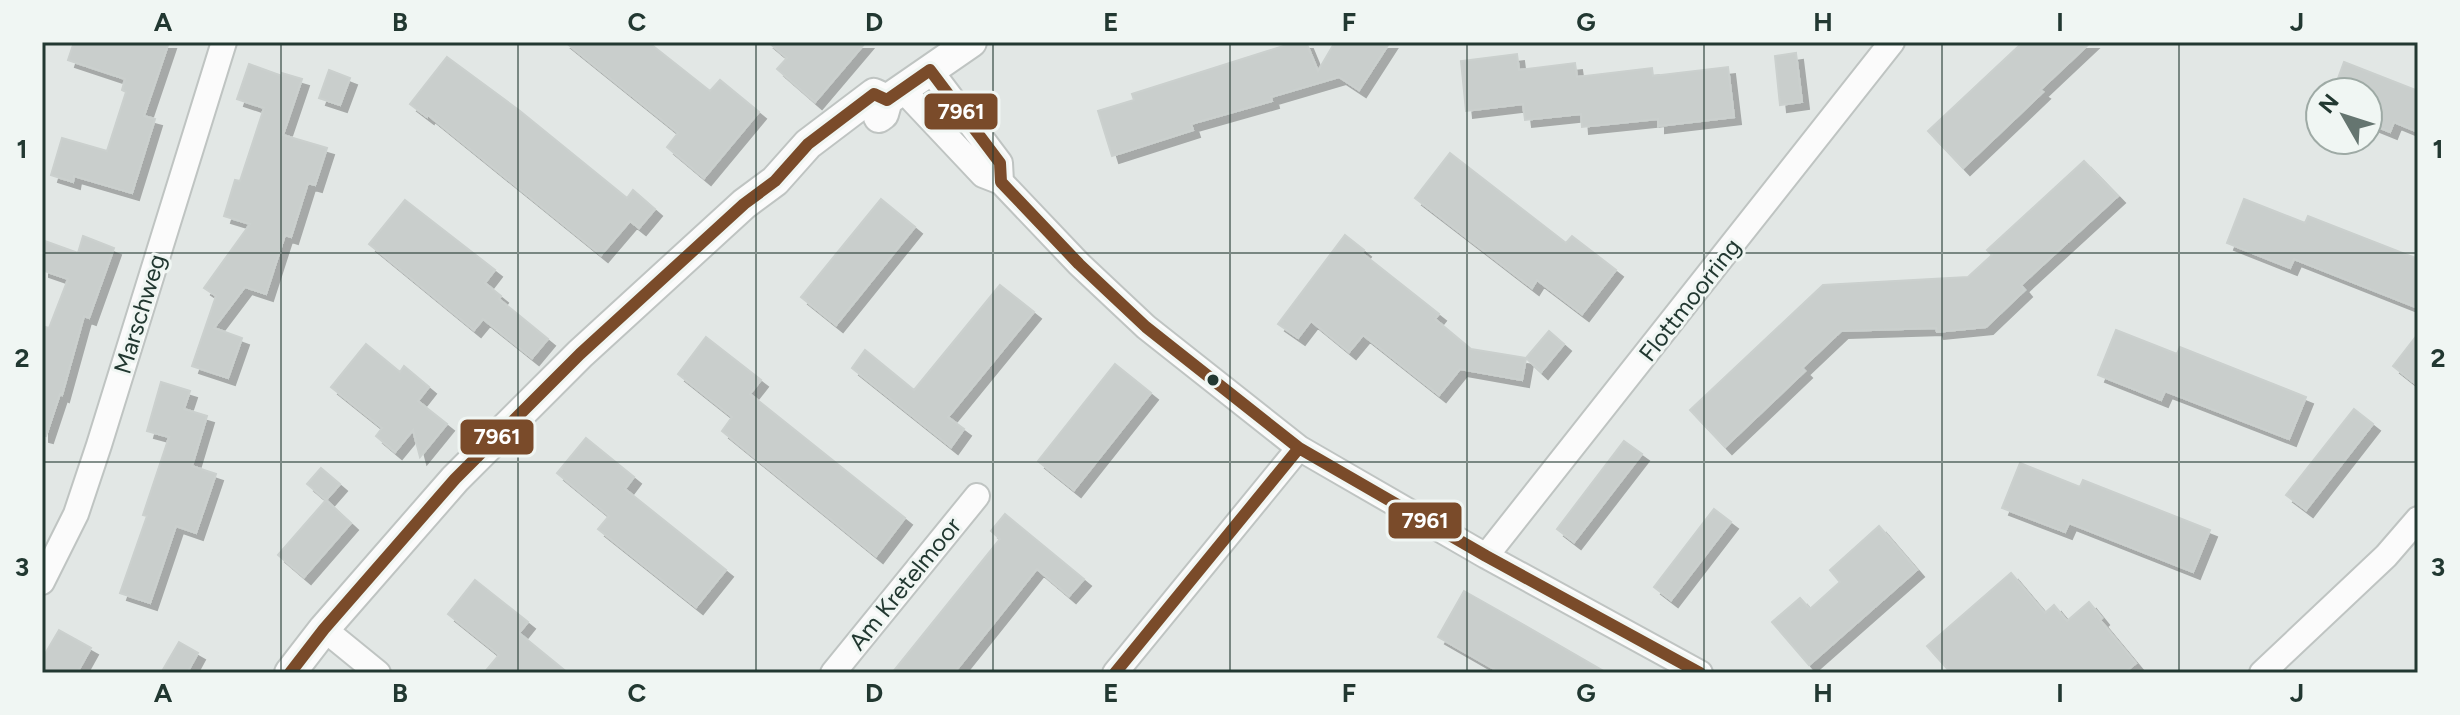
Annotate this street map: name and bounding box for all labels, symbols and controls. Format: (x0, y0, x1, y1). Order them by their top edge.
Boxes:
text: A (154, 6, 173, 38)
text: B (392, 6, 408, 38)
text: C (628, 6, 647, 38)
text: D (865, 6, 883, 38)
text: E (1103, 6, 1119, 38)
text: F (1342, 6, 1356, 38)
text: G (1576, 6, 1596, 38)
text: H (1813, 6, 1833, 38)
text: I (2056, 6, 2064, 38)
text: J (2290, 6, 2304, 38)
north arrow (2304, 76, 2384, 156)
text: N (2313, 89, 2345, 119)
line badge: 7961 (923, 92, 999, 131)
text: 7961 (937, 98, 985, 125)
text: 1 (17, 133, 27, 165)
text: 1 (2433, 133, 2443, 165)
street label: Flottmoorring (1633, 232, 1747, 367)
street label: Marschweg (108, 250, 171, 377)
text: 2 (14, 342, 30, 374)
text: 2 (2430, 342, 2446, 374)
unlabelled marker (1205, 372, 1221, 388)
line badge: 7961 (459, 418, 535, 456)
text: 7961 (473, 423, 521, 450)
line badge: 7961 (1387, 501, 1463, 540)
text: 7961 (1401, 507, 1449, 534)
street label: Am Kretelmoor (842, 512, 967, 656)
text: 3 (15, 551, 29, 583)
text: 3 (2431, 551, 2445, 583)
text: A (154, 677, 173, 709)
text: B (392, 677, 408, 709)
text: C (628, 677, 647, 709)
text: D (865, 677, 883, 709)
text: E (1103, 677, 1119, 709)
text: F (1342, 677, 1356, 709)
text: G (1576, 677, 1596, 709)
text: H (1813, 677, 1833, 709)
text: I (2056, 677, 2064, 709)
text: J (2290, 677, 2304, 709)

